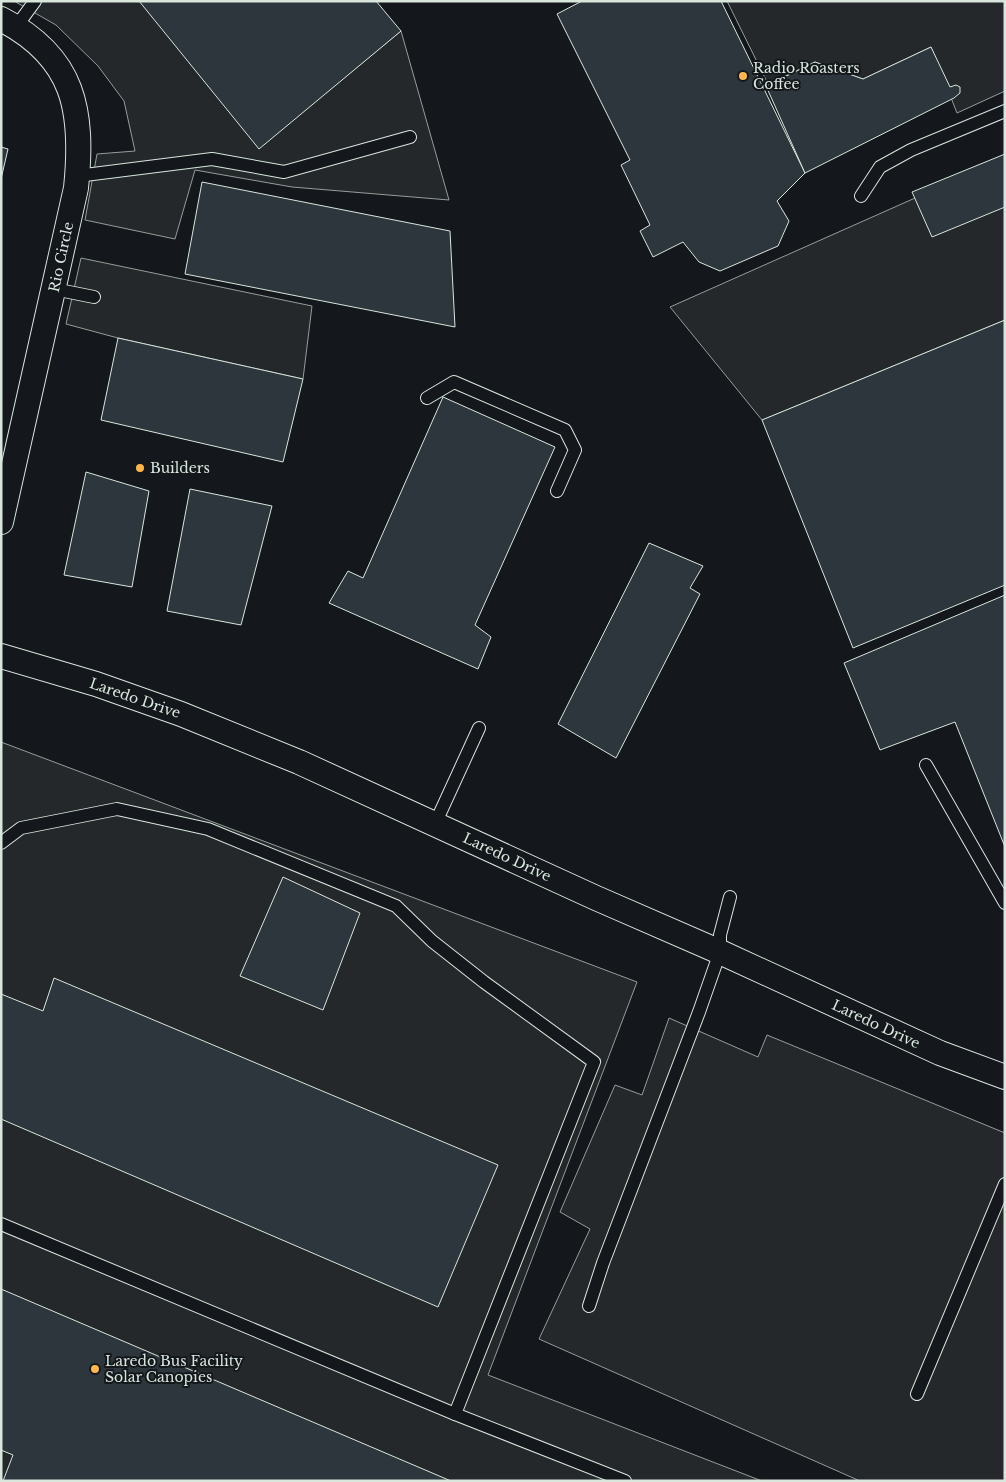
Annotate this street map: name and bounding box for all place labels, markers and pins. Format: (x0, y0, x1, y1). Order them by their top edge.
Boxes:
place label: Radio Roasters Coffee (753, 59, 860, 93)
marker: Radio Roasters Coffee (737, 70, 749, 82)
place label: Builders (150, 459, 210, 477)
marker: Builders (134, 462, 146, 474)
place label: Laredo Bus Facility Solar Canopies (105, 1352, 243, 1386)
marker: Laredo Bus Facility Solar Canopies (89, 1363, 101, 1375)

